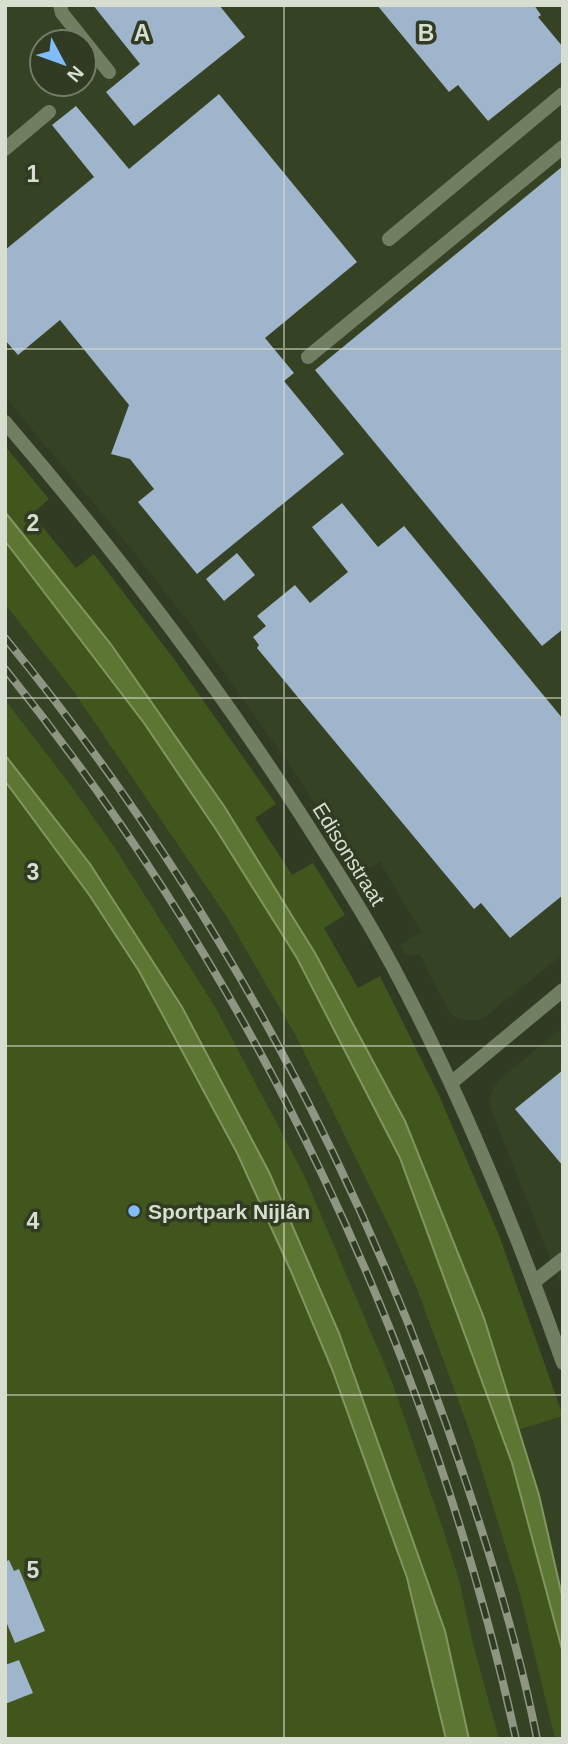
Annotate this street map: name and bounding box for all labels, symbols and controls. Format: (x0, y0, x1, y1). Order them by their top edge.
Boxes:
text: A (134, 20, 150, 46)
text: B (418, 20, 434, 46)
north arrow (28, 28, 98, 98)
text: N (63, 62, 88, 86)
text: 1 (27, 161, 40, 187)
text: 2 (27, 510, 39, 536)
street label: Edisonstraat (308, 798, 390, 910)
text: 3 (27, 859, 39, 885)
place label: Sportpark Nijlân (148, 1200, 310, 1223)
marker: Sportpark Nijlân (126, 1203, 142, 1219)
text: 4 (27, 1208, 40, 1234)
text: 5 (27, 1557, 40, 1583)

